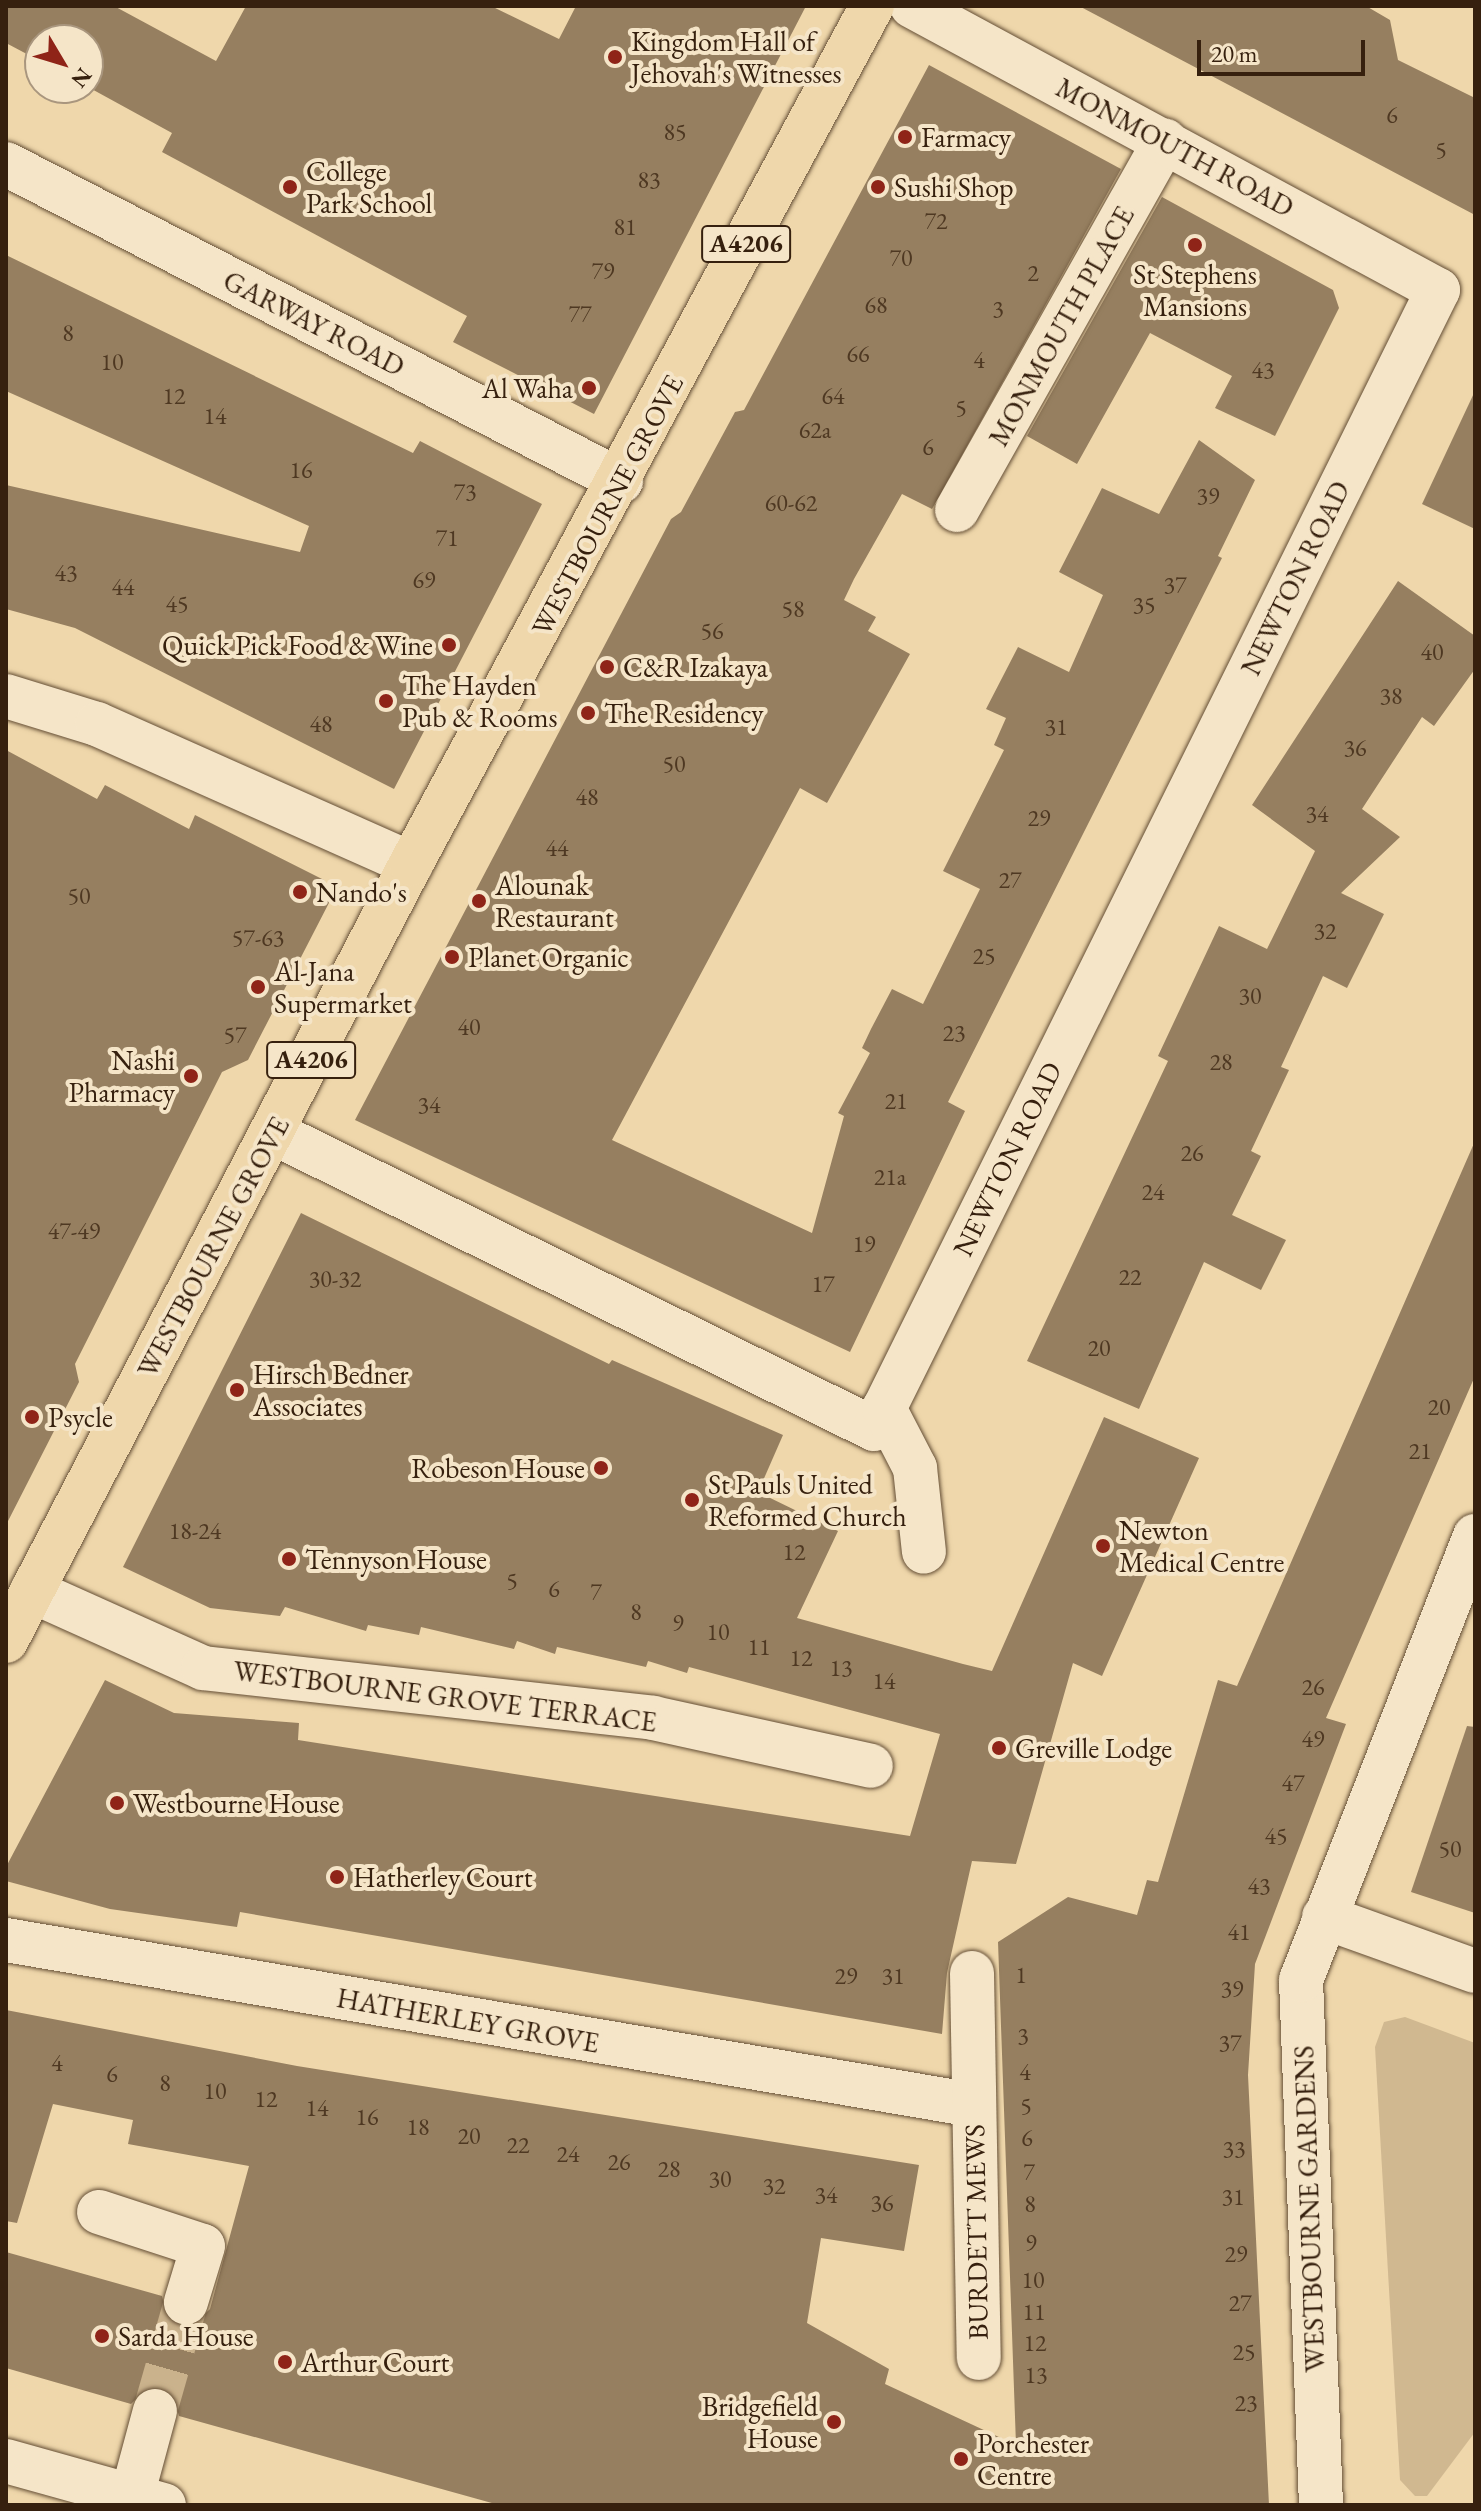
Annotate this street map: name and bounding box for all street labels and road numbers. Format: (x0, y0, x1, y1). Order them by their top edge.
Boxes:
street label: MONMOUTH ROAD (1051, 70, 1299, 224)
street label: MONMOUTH PLACE (981, 200, 1141, 452)
road number: A4206 (700, 222, 792, 266)
street label: GARWAY ROAD (218, 263, 410, 383)
street label: WESTBOURNE GROVE (524, 369, 690, 641)
street label: NEWTON ROAD (1233, 475, 1357, 681)
road number: A4206 (265, 1038, 357, 1082)
street label: NEWTON ROAD (945, 1056, 1069, 1262)
street label: WESTBOURNE GROVE (130, 1111, 296, 1383)
street label: WESTBOURNE GROVE TERRACE (232, 1653, 658, 1739)
street label: HATHERLEY GROVE (334, 1980, 602, 2060)
street label: WESTBOURNE GARDENS (1287, 2045, 1331, 2373)
street label: BURDETT MEWS (957, 2124, 995, 2340)

